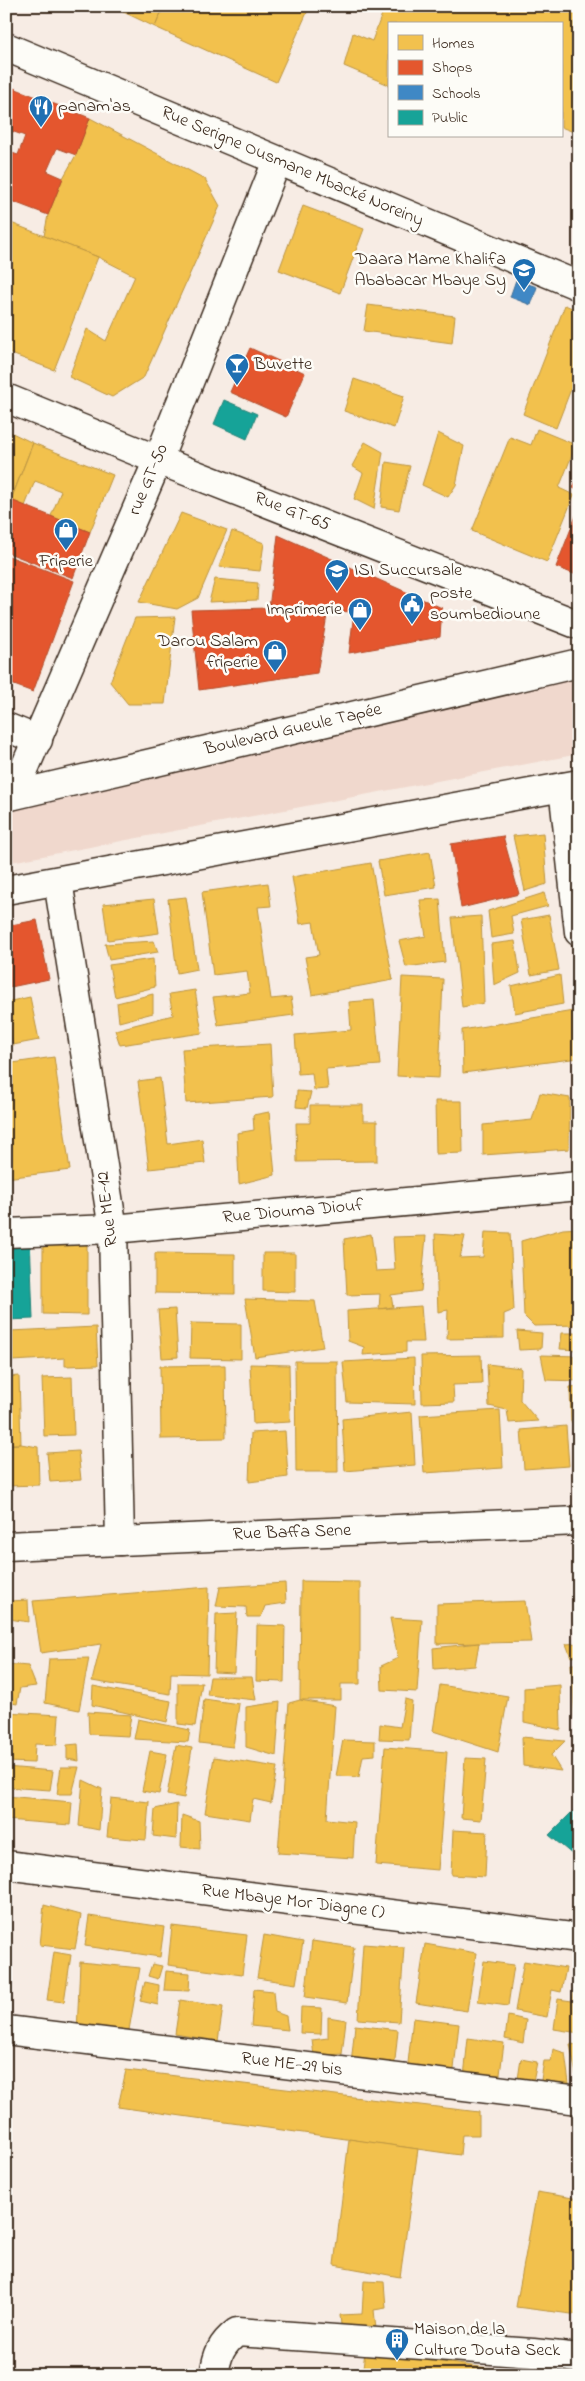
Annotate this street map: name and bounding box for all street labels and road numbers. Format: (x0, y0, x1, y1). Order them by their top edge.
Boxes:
street label: Rue Serigne Ousmane Mbacké Noreiny (156, 100, 427, 235)
street label: rue GT-50 (122, 440, 176, 520)
street label: Rue GT-65 (250, 486, 334, 538)
street label: Boulevard Gueule Tapée (201, 697, 385, 763)
street label: Rue ME-12 (90, 1170, 126, 1248)
street label: Rue Diouma Diouf (221, 1193, 365, 1231)
street label: Rue Baffa Sene (232, 1518, 352, 1548)
street label: Rue Mbaye Mor Diagne () (200, 1878, 386, 1927)
street label: Rue ME-29 bis (240, 2046, 344, 2084)

